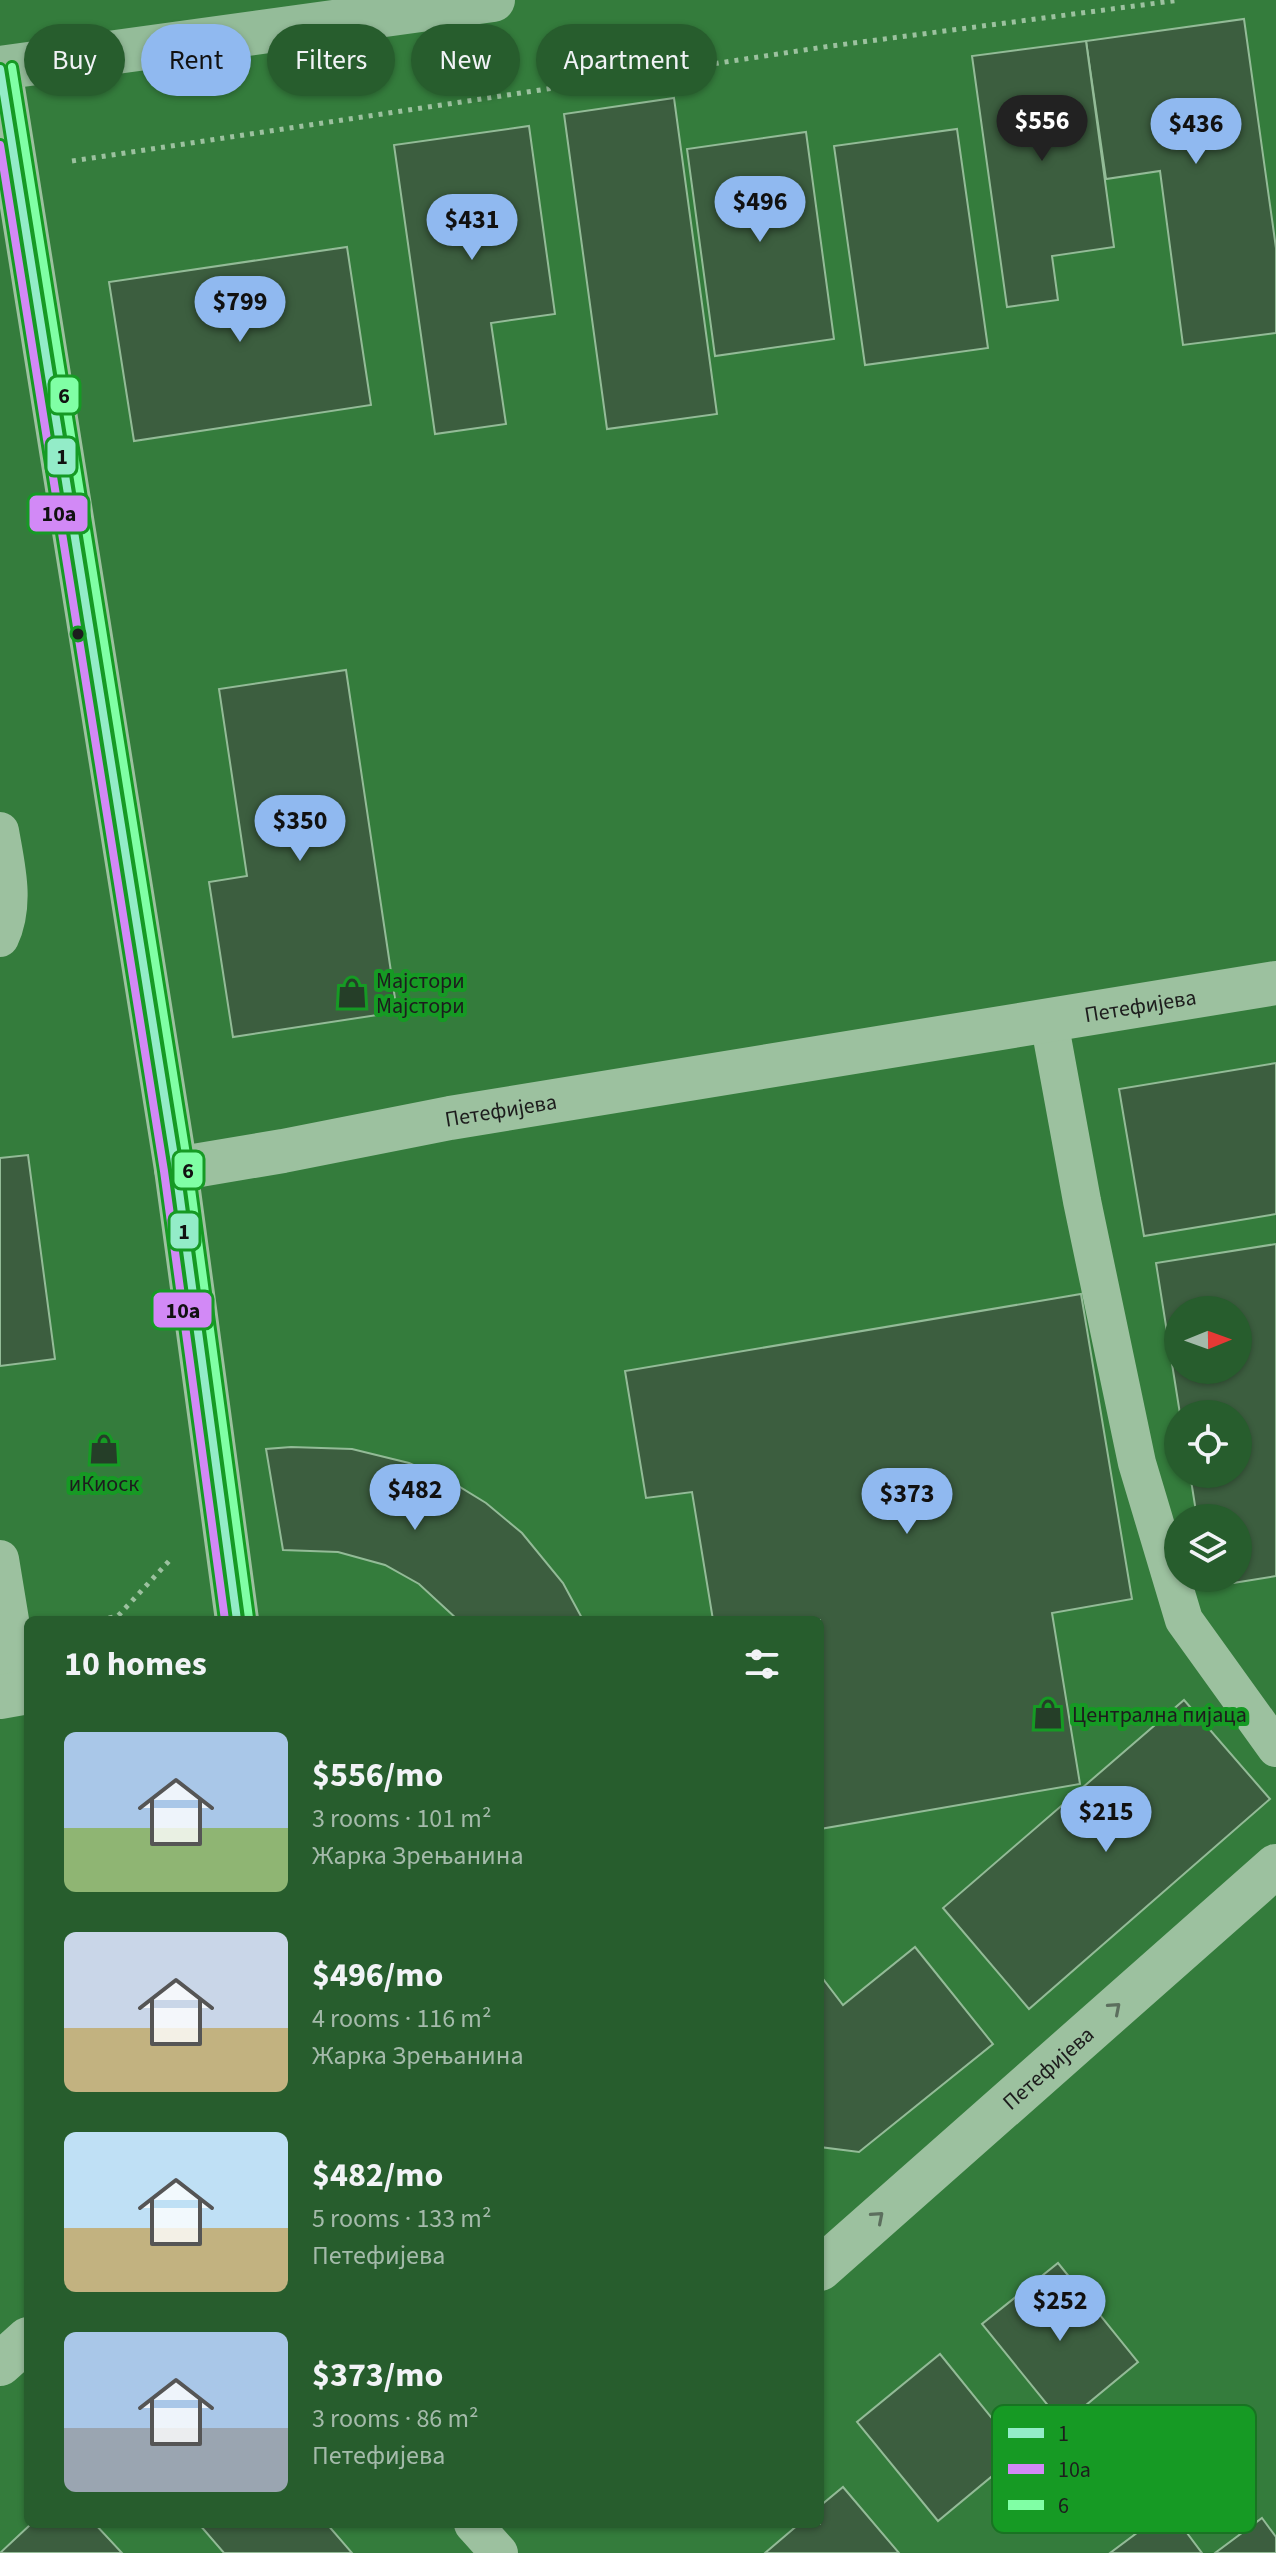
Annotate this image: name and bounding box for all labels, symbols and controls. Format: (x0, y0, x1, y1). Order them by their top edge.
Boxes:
chip: Buy (24, 24, 125, 96)
chip: Rent (141, 24, 251, 96)
chip: Filters (267, 24, 395, 96)
chip: New (411, 24, 520, 96)
chip: Apartment (536, 24, 717, 96)
pin: $556 (995, 95, 1089, 163)
pin: $436 (1149, 98, 1243, 166)
text: $556 (1015, 102, 1069, 139)
text: $436 (1169, 105, 1223, 142)
pin: $496 (713, 176, 807, 244)
text: $496 (733, 183, 787, 220)
pin: $431 (425, 194, 519, 262)
text: $431 (445, 201, 499, 238)
pin: $799 (193, 276, 287, 344)
text: $799 (213, 283, 267, 320)
line badge: 6 (49, 376, 80, 414)
text: 6 (58, 380, 70, 412)
line badge: 1 (46, 437, 77, 476)
text: 1 (56, 441, 68, 473)
line badge: 10а (28, 494, 89, 533)
text: 10а (42, 498, 76, 530)
unlabelled marker (70, 626, 86, 642)
pin: $350 (253, 795, 347, 863)
text: $350 (273, 802, 327, 839)
place label: Мајстори Мајстори (376, 965, 465, 1022)
shop icon: Мајстори Мајстори (335, 976, 369, 1010)
street label: Петефијева (1082, 981, 1199, 1031)
street label: Петефијева (442, 1086, 559, 1136)
line badge: 6 (173, 1151, 204, 1189)
text: 6 (182, 1155, 194, 1187)
line badge: 1 (169, 1212, 200, 1250)
text: 1 (178, 1216, 190, 1248)
line badge: 10а (152, 1291, 213, 1329)
text: 10а (166, 1295, 200, 1327)
north arrow (1164, 1296, 1252, 1384)
map controls (1164, 1296, 1252, 1592)
button: locate (1164, 1400, 1252, 1488)
shop icon: иКиоск (87, 1432, 121, 1466)
pin: $482 (368, 1464, 462, 1532)
place label: иКиоск (69, 1468, 139, 1500)
pin: $373 (860, 1468, 954, 1536)
text: $482 (388, 1471, 442, 1508)
text: $373 (880, 1475, 934, 1512)
button: layers (1164, 1504, 1252, 1592)
text: 10 homes (64, 1640, 207, 1689)
icon: filters (740, 1642, 784, 1686)
shop icon: Централна пијаца (1031, 1697, 1065, 1731)
place label: Централна пијаца (1072, 1699, 1247, 1731)
text: $556/mo (312, 1751, 443, 1800)
icon: home (128, 1764, 224, 1860)
pin: $215 (1059, 1786, 1153, 1854)
text: $215 (1079, 1793, 1133, 1830)
text: 3 rooms · 101 m² (312, 1800, 491, 1837)
text: Жарка Зрењанина (312, 1837, 523, 1874)
text: $496/mo (312, 1951, 443, 2000)
icon: home (128, 1964, 224, 2060)
text: 4 rooms · 116 m² (312, 2000, 491, 2037)
one-way arrow (1106, 2003, 1121, 2018)
street label: Петефијева (996, 2019, 1101, 2118)
text: Жарка Зрењанина (312, 2037, 523, 2074)
text: $482/mo (312, 2151, 443, 2200)
icon: home (128, 2164, 224, 2260)
text: 5 rooms · 133 m² (312, 2200, 491, 2237)
one-way arrow (869, 2213, 884, 2227)
text: Петефијева (312, 2237, 445, 2274)
pin: $252 (1013, 2275, 1107, 2343)
text: $252 (1033, 2282, 1087, 2319)
text: $373/mo (312, 2351, 443, 2400)
icon: home (128, 2364, 224, 2460)
text: 3 rooms · 86 m² (312, 2400, 479, 2437)
legend (992, 2405, 1256, 2533)
text: 1 (1058, 2418, 1069, 2450)
text: Петефијева (312, 2437, 445, 2474)
text: 10а (1058, 2454, 1091, 2486)
text: 6 (1058, 2490, 1069, 2522)

